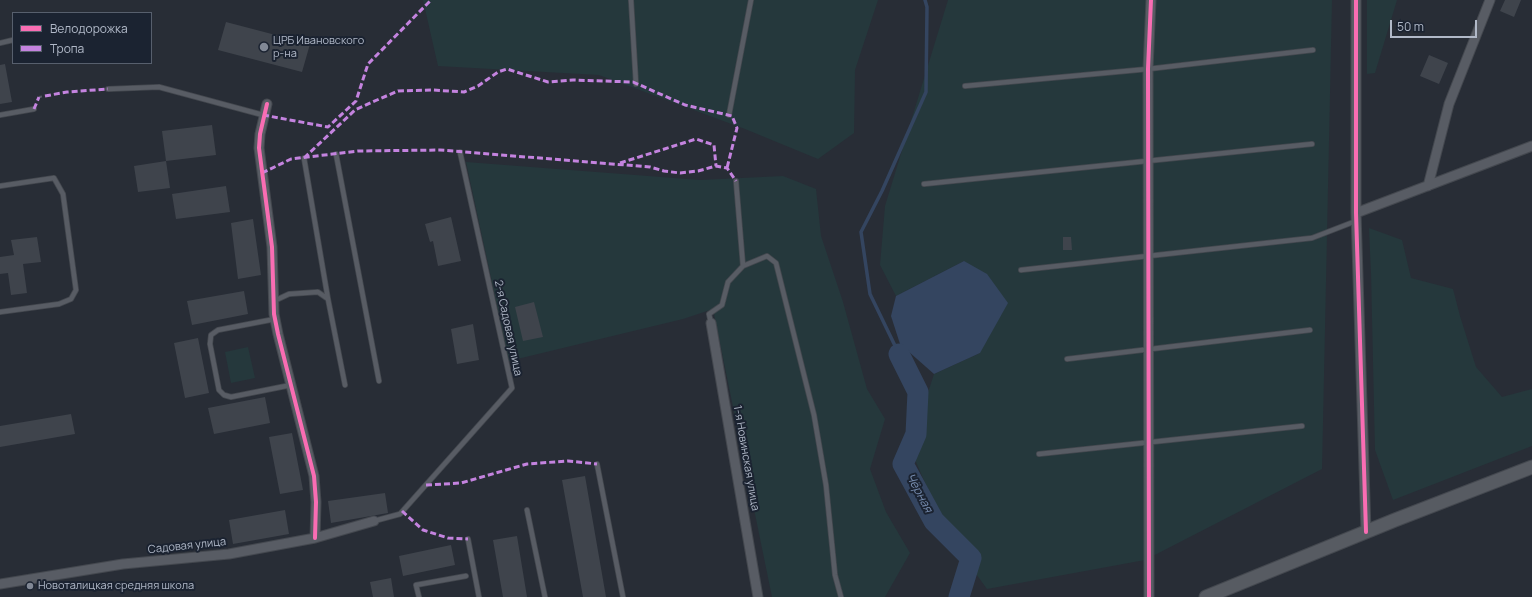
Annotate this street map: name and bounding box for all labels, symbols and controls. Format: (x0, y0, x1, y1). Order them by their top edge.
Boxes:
legend (12, 12, 152, 64)
scale bar (1392, 12, 1479, 38)
text: 50 m (1397, 18, 1424, 35)
text: Велодорожка (50, 20, 128, 37)
place label: ЦРБ Ивановского р-на (273, 34, 364, 60)
text: Тропа (50, 40, 84, 57)
marker: ЦРБ Ивановского р-на (258, 41, 270, 53)
street label: 2-я Садовая улица (491, 279, 525, 377)
street label: 1-я Новинская улица (730, 404, 762, 512)
water label: Чёрная (903, 471, 935, 515)
street label: Садовая улица (147, 535, 227, 557)
place label: Новоталицкая средняя школа (38, 579, 194, 593)
marker: Новоталицкая средняя школа (25, 581, 35, 591)

